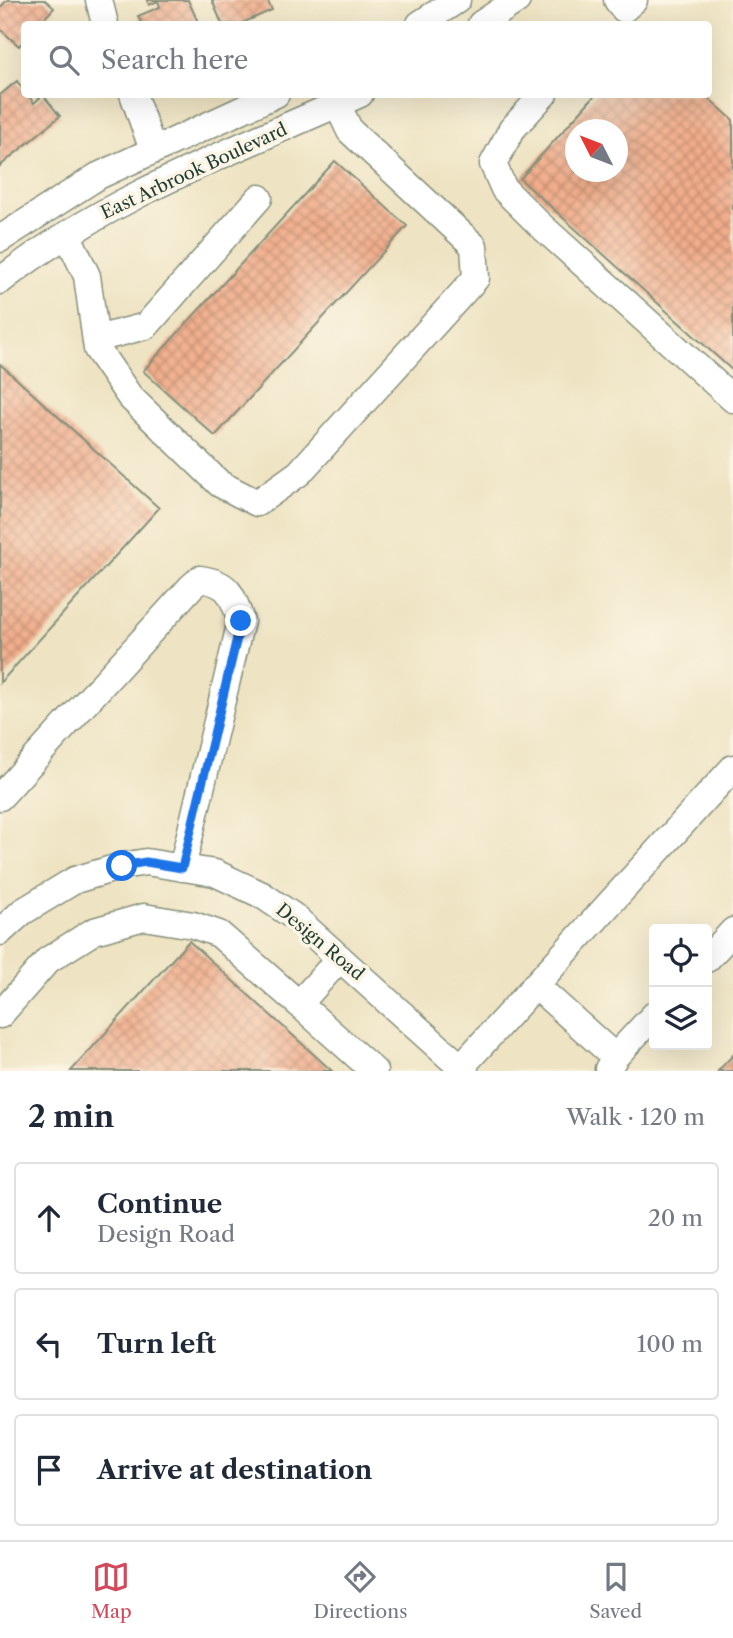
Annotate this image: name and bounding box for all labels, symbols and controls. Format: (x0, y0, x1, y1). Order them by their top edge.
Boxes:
search box (21, 21, 712, 98)
icon: search (45, 41, 83, 79)
text: Search here (101, 44, 248, 76)
street label: East Arbrook Boulevard (97, 118, 291, 224)
north arrow (565, 119, 628, 182)
route end (225, 605, 256, 636)
route start (106, 850, 137, 881)
street label: Design Road (272, 899, 368, 985)
map controls (649, 924, 712, 1050)
button: locate (649, 924, 712, 987)
button: layers (649, 987, 712, 1050)
text: 2 min (28, 1098, 114, 1135)
text: Walk · 120 m (566, 1103, 705, 1131)
text: Continue (97, 1188, 222, 1220)
icon: ahead (30, 1199, 68, 1237)
text: 20 m (648, 1204, 703, 1232)
text: Design Road (97, 1220, 235, 1248)
icon: left (30, 1325, 68, 1363)
text: Turn left (97, 1328, 216, 1360)
text: 100 m (637, 1330, 703, 1358)
icon: arrive (30, 1451, 68, 1489)
text: Arrive at destination (97, 1454, 372, 1486)
tab: Map (91, 1558, 132, 1623)
tab: Directions (314, 1558, 407, 1623)
tab: Saved (589, 1558, 642, 1623)

